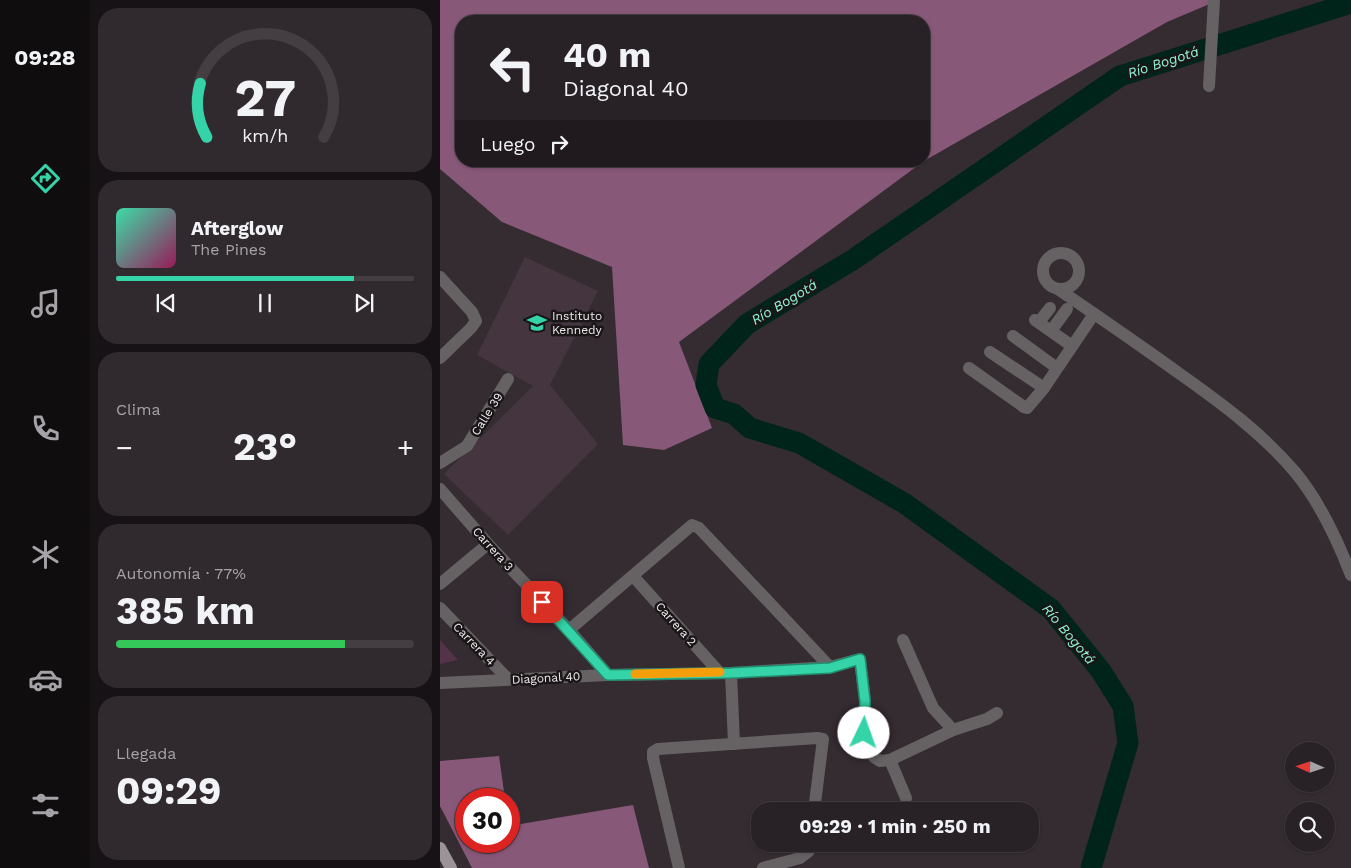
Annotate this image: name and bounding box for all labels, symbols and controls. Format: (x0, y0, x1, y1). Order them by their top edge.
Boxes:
text: 40 m (563, 34, 651, 76)
icon: left (480, 35, 545, 100)
water label: Río Bogotá (1125, 43, 1201, 81)
text: 09:28 (14, 45, 76, 70)
text: 27 (234, 68, 296, 129)
text: Diagonal 40 (563, 76, 689, 101)
text: km/h (242, 125, 288, 146)
icon: right (545, 130, 573, 158)
text: Luego (480, 133, 535, 156)
icon: directions (28, 161, 63, 196)
text: Afterglow (191, 217, 283, 240)
text: The Pines (191, 240, 267, 259)
water label: Río Bogotá (748, 276, 820, 328)
icon: music (28, 286, 63, 321)
icon: previous (152, 289, 180, 317)
icon: pause (251, 289, 279, 317)
icon: next (350, 289, 378, 317)
place label: Instituto Kennedy (552, 309, 603, 337)
school or university icon: Instituto Kennedy (526, 312, 548, 334)
street label: Calle 39 (468, 390, 506, 438)
text: Clima (116, 400, 160, 419)
icon: phone (28, 411, 63, 446)
text: 23° (233, 425, 297, 469)
text: − (116, 431, 133, 464)
text: + (397, 431, 414, 464)
street label: Carrera 3 (470, 524, 516, 574)
icon: climate (28, 537, 63, 572)
text: Autonomía · 77% (116, 564, 246, 583)
pin (521, 581, 563, 623)
icon: arrive (528, 588, 556, 616)
text: 385 km (116, 589, 255, 633)
street label: Carrera 2 (653, 599, 699, 649)
water label: Río Bogotá (1039, 601, 1099, 668)
street label: Carrera 4 (450, 620, 498, 668)
icon: car (28, 662, 63, 697)
street label: Diagonal 40 (511, 669, 581, 687)
position arrow (837, 706, 889, 758)
north arrow (1285, 742, 1335, 792)
map controls (1285, 742, 1335, 852)
text: Llegada (116, 744, 176, 763)
text: 09:29 (116, 769, 221, 813)
icon: filters (28, 788, 63, 823)
speed limit sign: 30 (455, 788, 520, 853)
button: search (1285, 802, 1335, 852)
text: 09:29 · 1 min · 250 m (799, 815, 991, 838)

